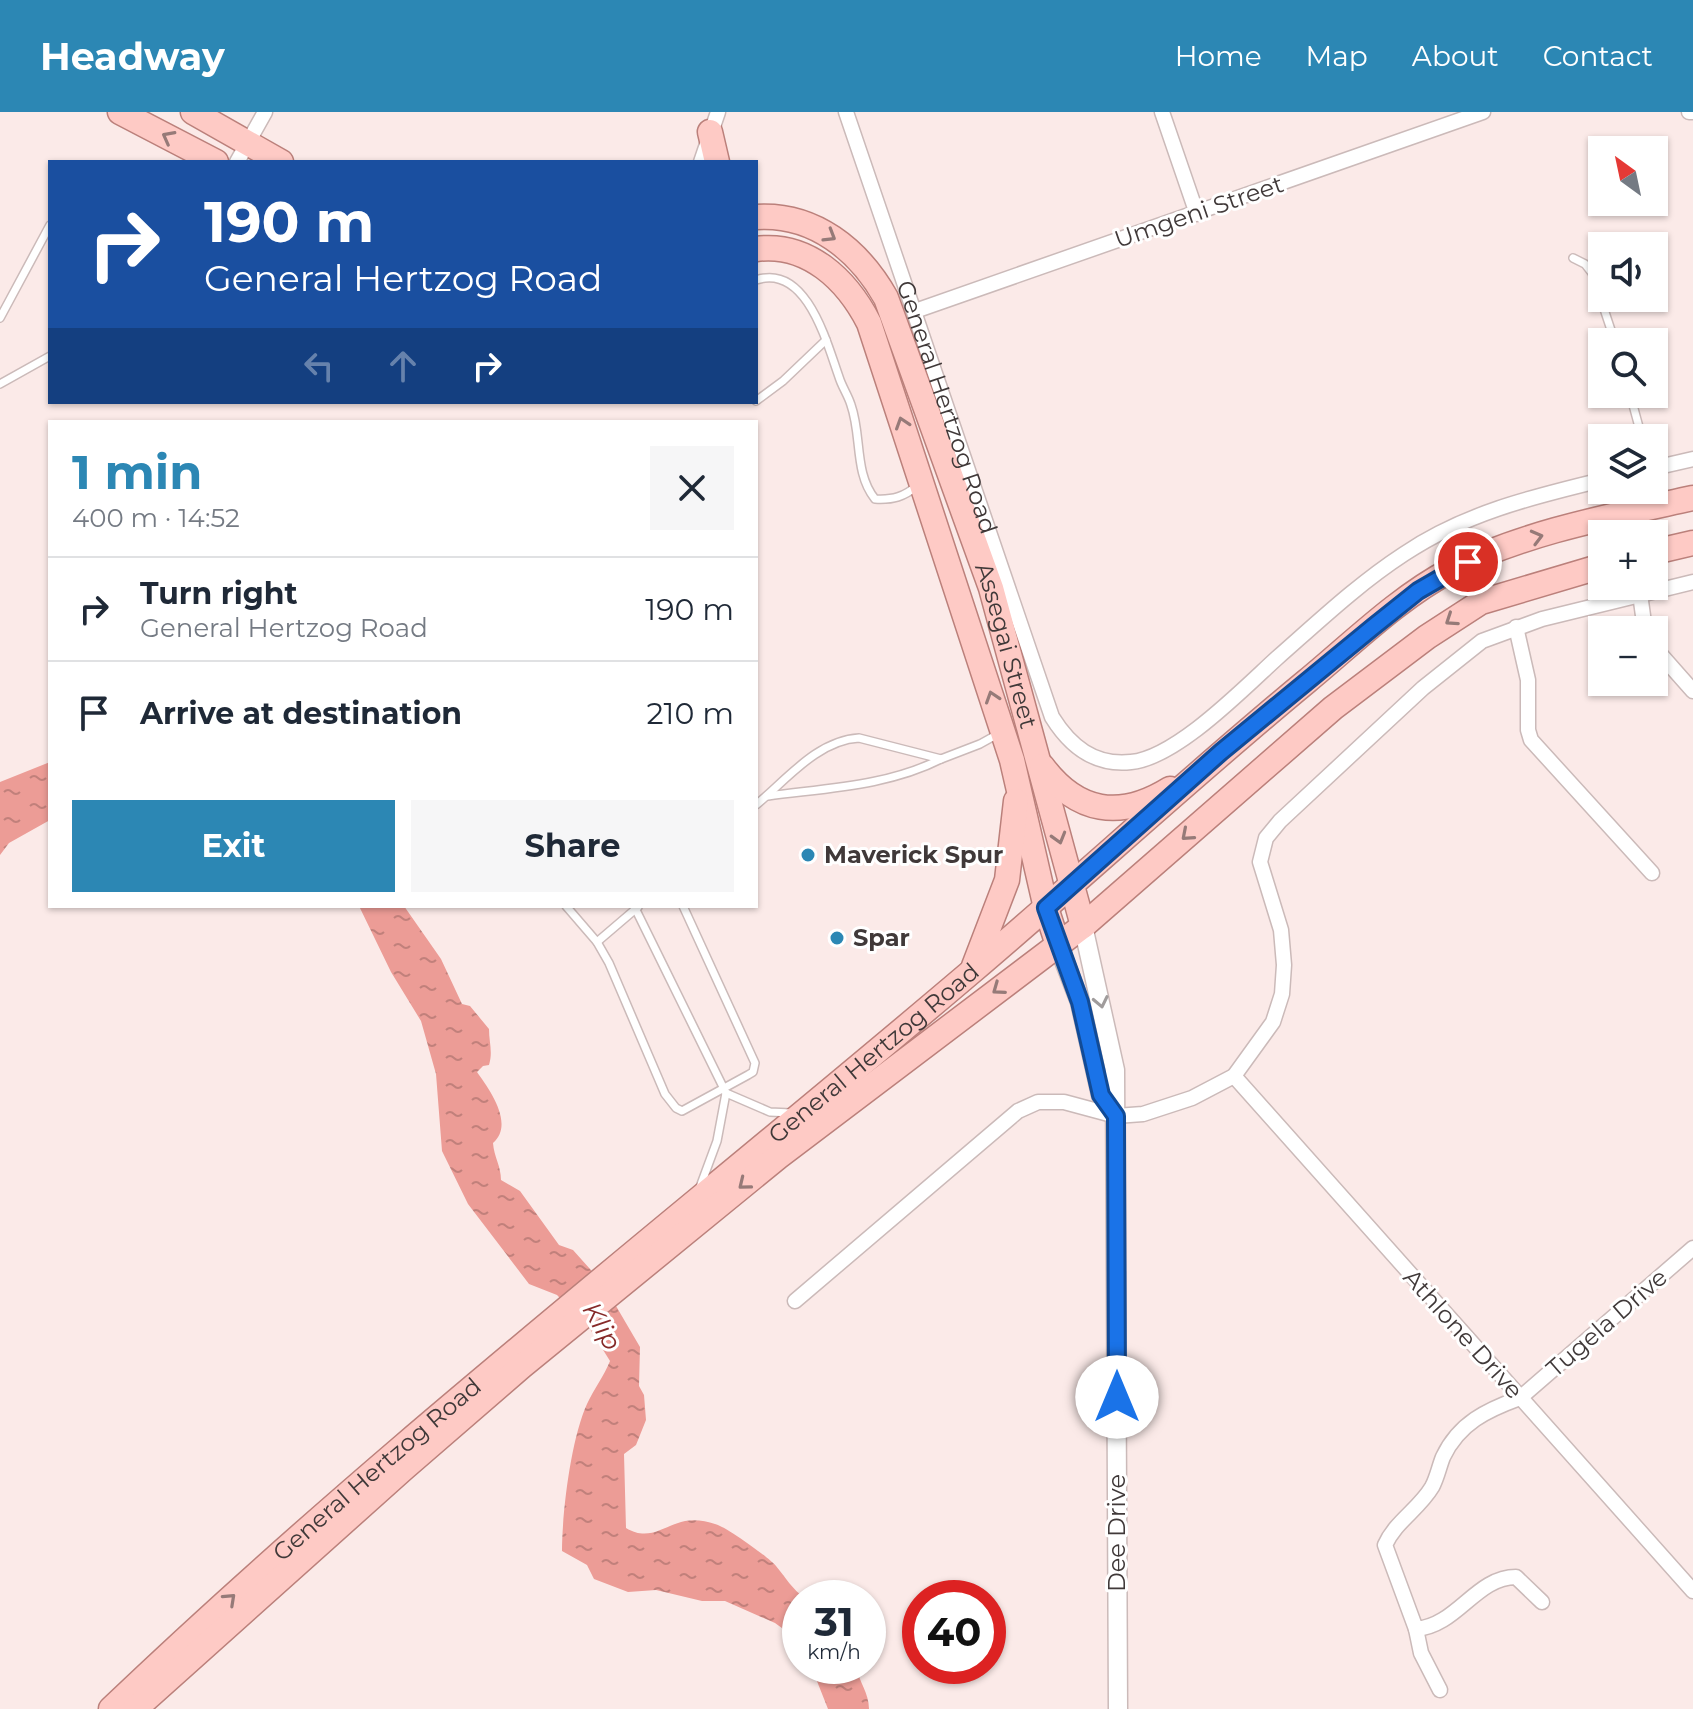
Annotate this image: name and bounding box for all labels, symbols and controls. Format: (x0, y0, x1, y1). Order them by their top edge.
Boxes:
text: Headway (40, 33, 225, 80)
text: Home (1175, 39, 1262, 73)
text: Map (1306, 39, 1368, 73)
text: About (1412, 39, 1499, 73)
text: Contact (1543, 39, 1653, 73)
one-way arrow (162, 131, 177, 147)
north arrow (1588, 136, 1668, 216)
map controls (1588, 136, 1668, 696)
street label: Umgeni Street (1110, 169, 1287, 254)
text: 190 m (204, 188, 374, 256)
icon: right (72, 192, 176, 296)
one-way arrow (821, 227, 836, 242)
button: sound (1588, 232, 1668, 312)
text: General Hertzog Road (204, 256, 602, 300)
street label: General Hertzog Road (890, 277, 1004, 538)
button: search (1588, 328, 1668, 408)
icon: left (297, 344, 341, 388)
icon: ahead (381, 344, 425, 388)
icon: right (465, 344, 509, 388)
one-way arrow (895, 417, 911, 431)
button: layers (1588, 424, 1668, 504)
text: 1 min (72, 443, 202, 501)
button: close (650, 446, 734, 530)
text: 400 m · 14:52 (72, 502, 240, 534)
button: + (1588, 520, 1668, 600)
pin (1434, 528, 1502, 596)
one-way arrow (1530, 530, 1544, 546)
icon: arrive (1446, 540, 1490, 584)
street label: Assegai Street (969, 559, 1044, 732)
text: Turn right (140, 575, 297, 612)
icon: right (72, 587, 116, 631)
text: 190 m (645, 591, 734, 628)
one-way arrow (1445, 611, 1459, 626)
text: General Hertzog Road (140, 612, 428, 644)
button: − (1588, 616, 1668, 696)
one-way arrow (985, 690, 1001, 704)
icon: arrive (72, 691, 116, 735)
text: Arrive at destination (140, 695, 462, 732)
text: 210 m (647, 695, 734, 732)
button: Exit (72, 800, 395, 892)
button: Share (411, 800, 734, 892)
one-way arrow (1181, 826, 1196, 840)
one-way arrow (1050, 830, 1066, 844)
place label: Maverick Spur (824, 840, 1003, 869)
marker: Maverick Spur (799, 846, 817, 864)
place label: Spar (853, 923, 910, 952)
marker: Spar (828, 929, 846, 947)
street label: General Hertzog Road (762, 957, 985, 1149)
one-way arrow (992, 979, 1007, 994)
one-way arrow (1092, 994, 1109, 1008)
one-way arrow (739, 1174, 753, 1189)
street label: Tugela Drive (1540, 1262, 1673, 1383)
street label: Athlone Drive (1398, 1263, 1529, 1404)
water label: Klip (576, 1296, 628, 1356)
position arrow (1075, 1355, 1159, 1439)
street label: General Hertzog Road (267, 1371, 487, 1567)
street label: Dee Drive (1102, 1474, 1131, 1592)
speed limit sign: 40 (902, 1580, 1006, 1684)
one-way arrow (220, 1594, 235, 1608)
text: 31 (814, 1597, 854, 1646)
text: km/h (807, 1640, 861, 1664)

